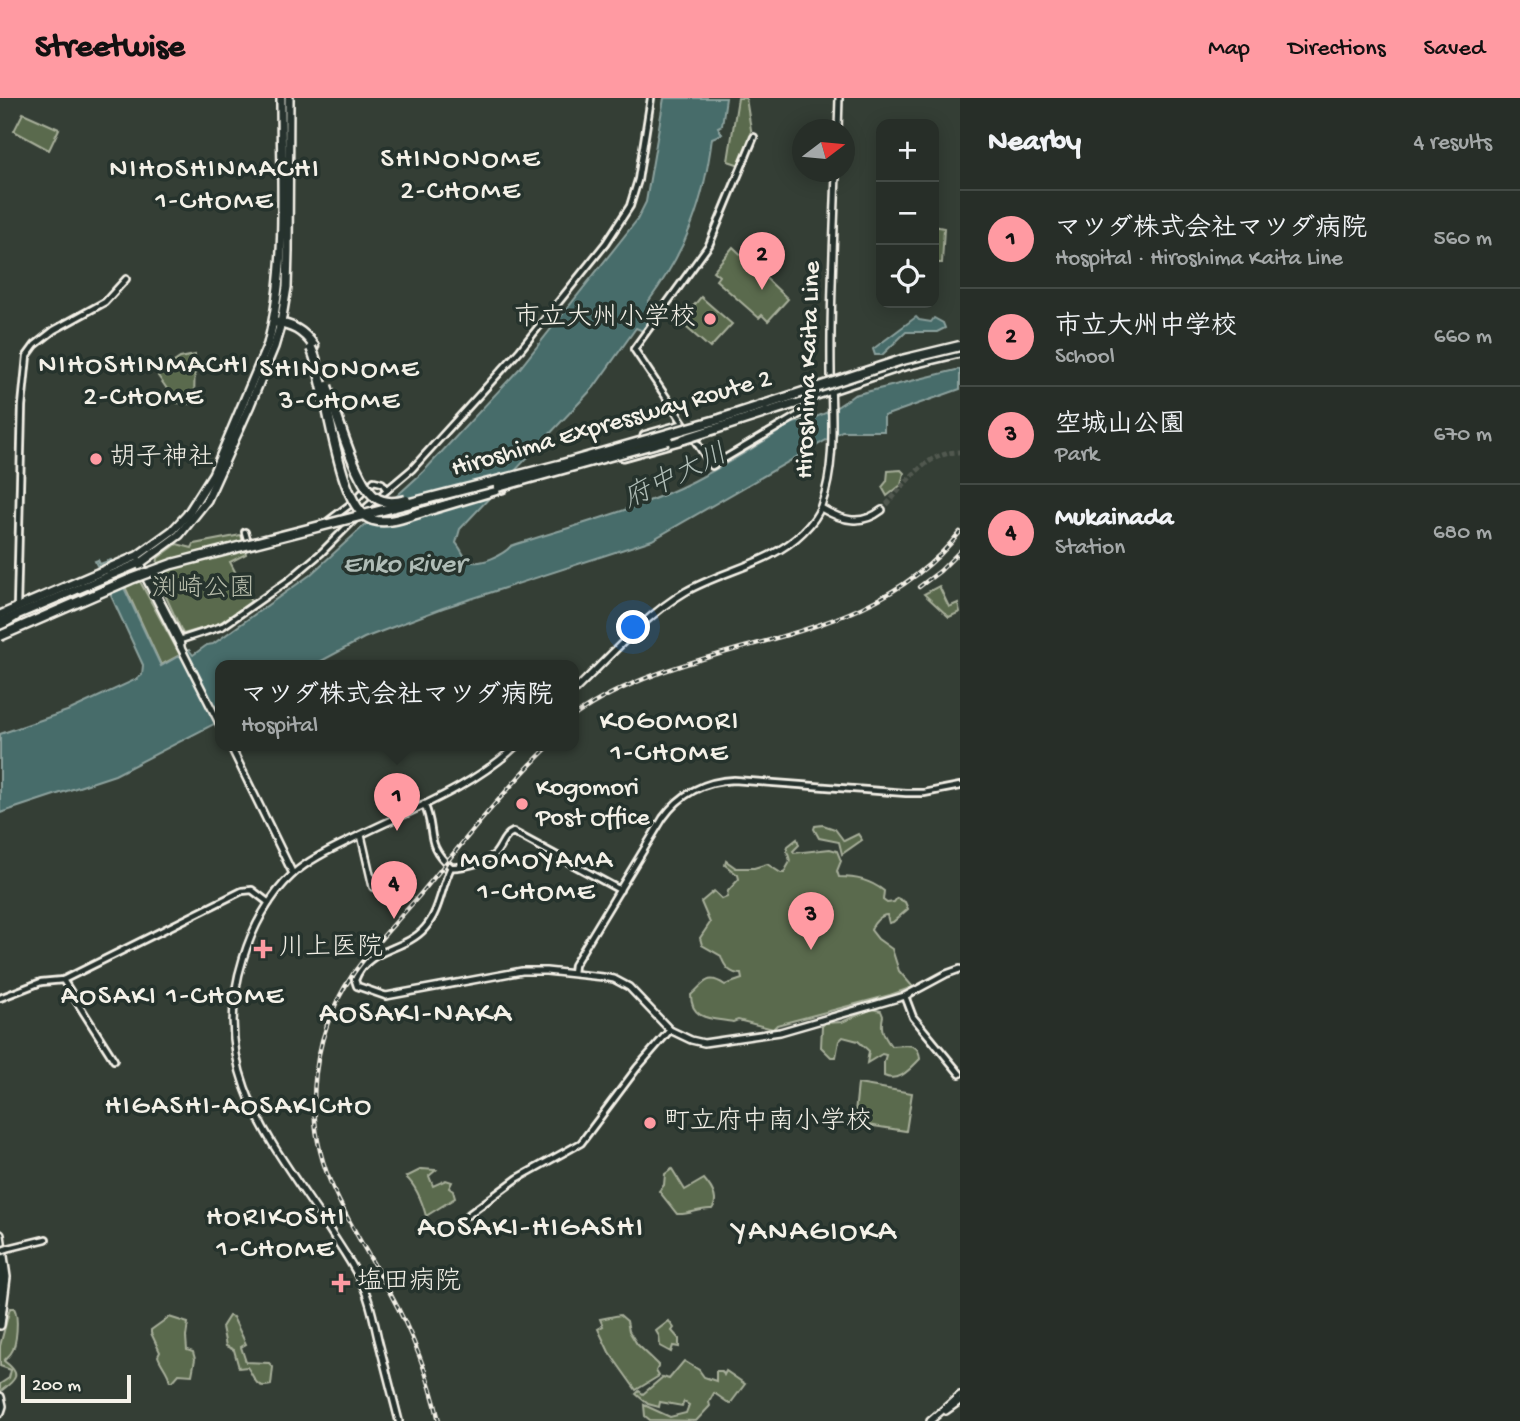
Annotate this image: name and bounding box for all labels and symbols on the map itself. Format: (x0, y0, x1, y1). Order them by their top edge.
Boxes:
north arrow (792, 119, 855, 182)
district label: SHINONOME 2-CHOME (381, 144, 541, 209)
district label: NIHOSHINMACHI 1-CHOME (109, 154, 321, 219)
pin: 2 (739, 232, 785, 290)
street label: Hiroshima Kaita Line (791, 260, 829, 479)
place label: 市立大州小学校 (514, 303, 696, 335)
marker: 市立大州小学校 (702, 311, 718, 327)
district label: NIHOSHINMACHI 2-CHOME (38, 350, 250, 415)
district label: SHINONOME 3-CHOME (260, 354, 420, 419)
street label: Hiroshima Expressway Route 2 (448, 364, 776, 486)
water label: 府中大川 (618, 438, 734, 517)
place label: 胡子神社 (110, 443, 214, 475)
marker: 胡子神社 (88, 451, 104, 467)
water label: Enko River (343, 549, 470, 582)
park label: 渕崎公園 (151, 574, 255, 606)
your location (616, 610, 650, 644)
district label: KOGOMORI 1-CHOME (600, 706, 740, 771)
pin: 1 (374, 773, 420, 831)
place label: Kogomori Post Office (535, 774, 650, 835)
marker: Kogomori Post Office (514, 796, 530, 812)
district label: MOMOYAMA 1-CHOME (460, 845, 614, 910)
pin: 4 (371, 861, 417, 919)
pin: 3 (788, 892, 834, 950)
place label: 川上医院 (279, 933, 383, 965)
marker: 川上医院 (253, 939, 273, 959)
district label: AOSAKI 1-CHOME (61, 981, 285, 1014)
district label: AOSAKI-NAKA (319, 998, 513, 1033)
district label: HIGASHI-AOSAKICHO (105, 1091, 373, 1124)
place label: 町立府中南小学校 (664, 1106, 872, 1139)
marker: 町立府中南小学校 (642, 1115, 658, 1131)
district label: HORIKOSHI 1-CHOME (206, 1202, 346, 1267)
district label: AOSAKI-HIGASHI (417, 1212, 645, 1247)
district label: YANAGIOKA (729, 1216, 898, 1251)
place label: 塩田病院 (357, 1267, 461, 1299)
marker: 塩田病院 (331, 1273, 351, 1293)
scale bar (21, 1372, 131, 1404)

